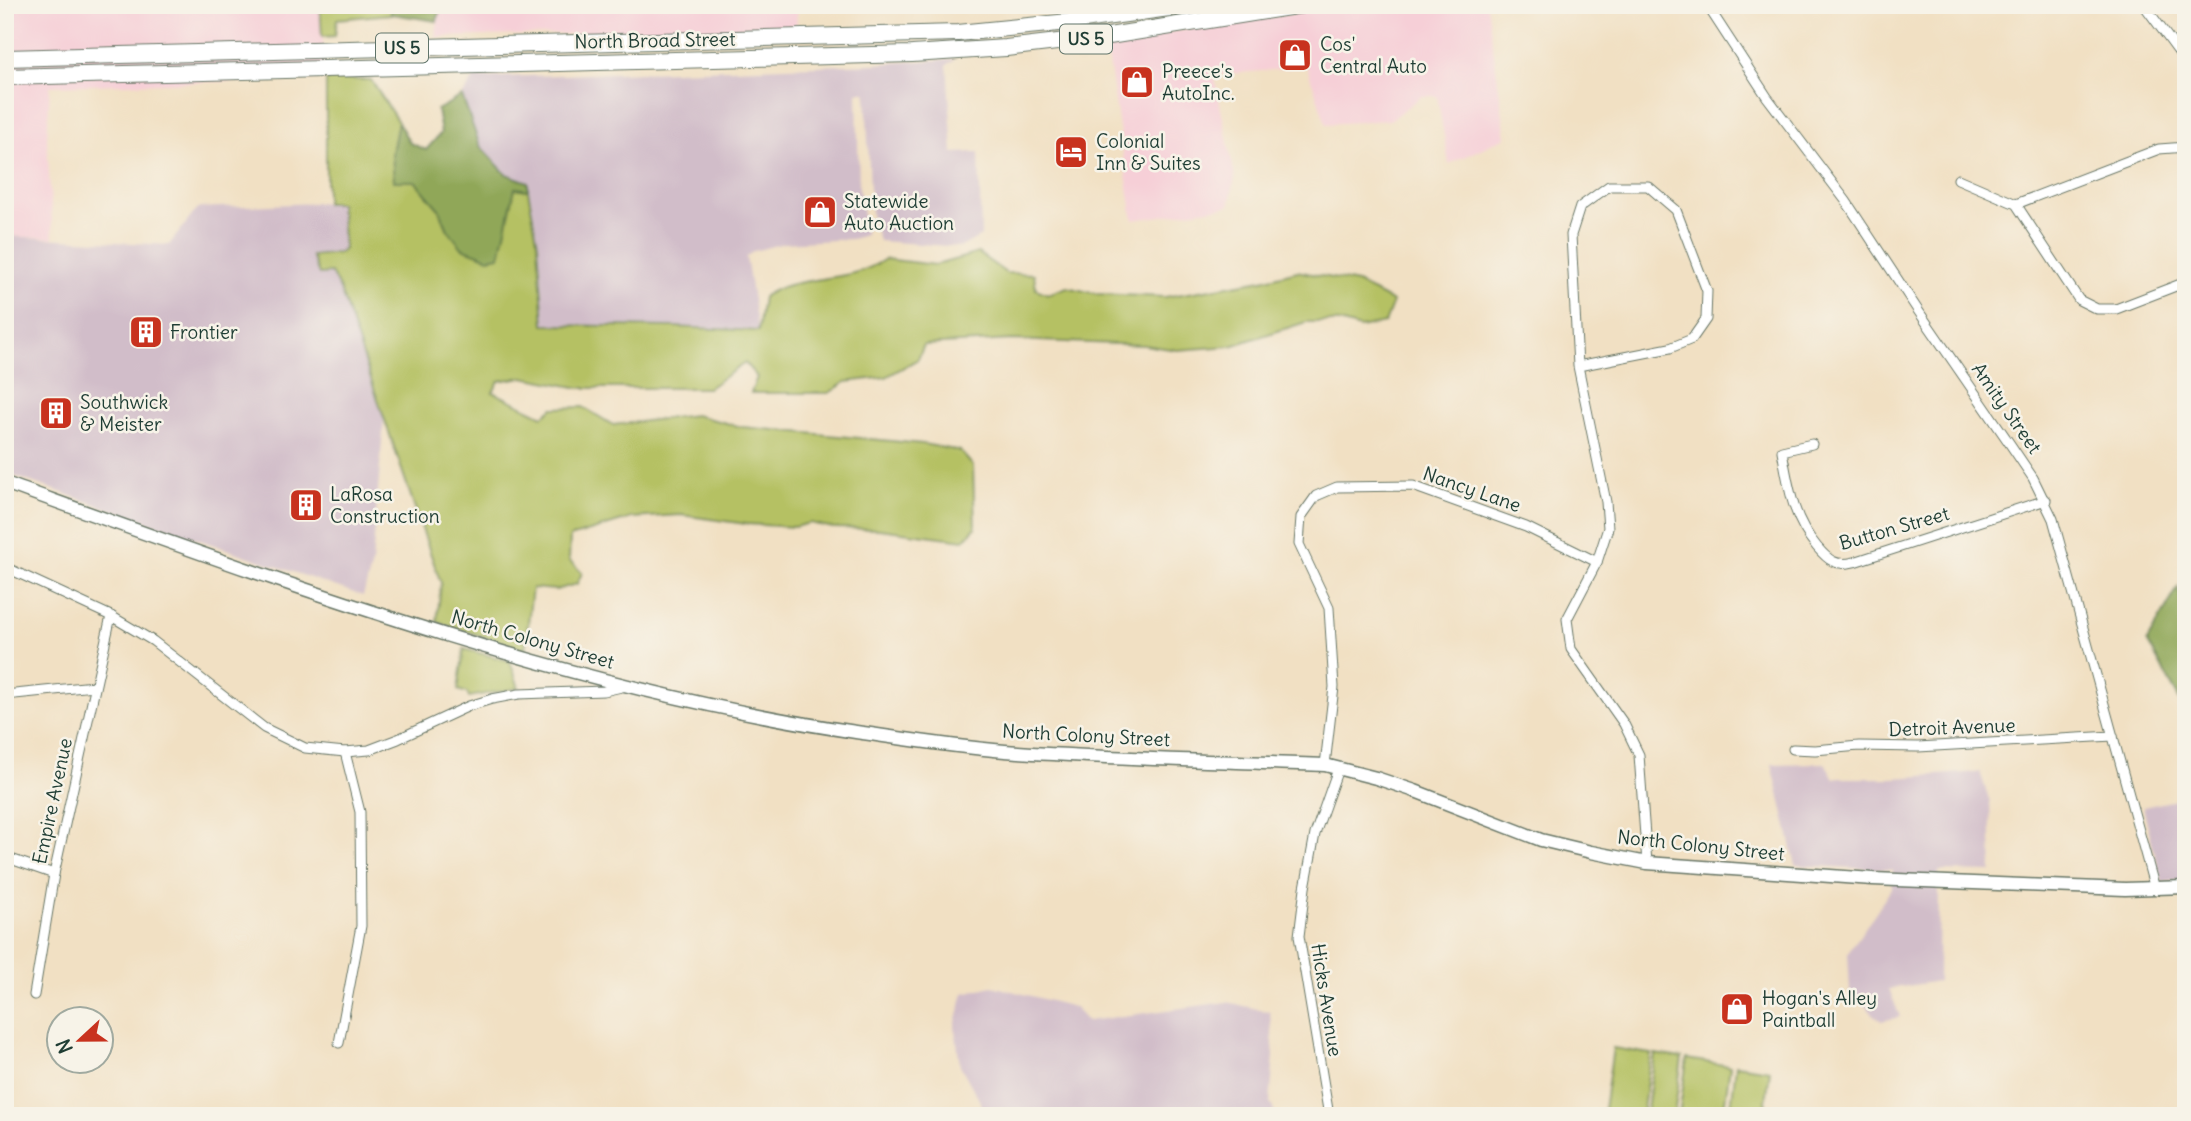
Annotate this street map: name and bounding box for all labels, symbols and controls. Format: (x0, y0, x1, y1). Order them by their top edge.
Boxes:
road number: US 5 (1060, 24, 1112, 54)
street label: North Broad Street (574, 27, 736, 53)
place label: Cos' Central Auto (1320, 32, 1427, 78)
road number: US 5 (376, 33, 428, 62)
shop icon: Cos' Central Auto (1276, 36, 1314, 74)
place label: Preece's AutoInc. (1162, 59, 1235, 105)
shop icon: Preece's AutoInc. (1118, 63, 1156, 101)
place label: Colonial Inn & Suites (1096, 129, 1201, 175)
hotel icon: Colonial Inn & Suites (1052, 133, 1090, 171)
place label: Statewide Auto Auction (844, 189, 954, 235)
shop icon: Statewide Auto Auction (801, 193, 839, 231)
building icon: Frontier (127, 313, 165, 351)
place label: Frontier (170, 320, 238, 344)
street label: Amity Street (1967, 358, 2047, 458)
place label: Southwick & Meister (80, 390, 168, 436)
building icon: Southwick & Meister (37, 394, 75, 432)
street label: Nancy Lane (1420, 461, 1524, 517)
place label: LaRosa Construction (330, 482, 440, 528)
building icon: LaRosa Construction (287, 486, 325, 524)
street label: Button Street (1836, 501, 1952, 555)
street label: North Colony Street (449, 604, 617, 674)
street label: Detroit Avenue (1888, 713, 2016, 741)
street label: North Colony Street (1001, 719, 1171, 751)
street label: Empire Avenue (27, 736, 77, 866)
street label: North Colony Street (1616, 824, 1786, 866)
street label: Hicks Avenue (1306, 942, 1348, 1058)
place label: Hogan's Alley Paintball (1762, 986, 1877, 1032)
shop icon: Hogan's Alley Paintball (1718, 990, 1756, 1028)
north arrow (46, 1006, 116, 1076)
text: N (51, 1036, 78, 1057)

